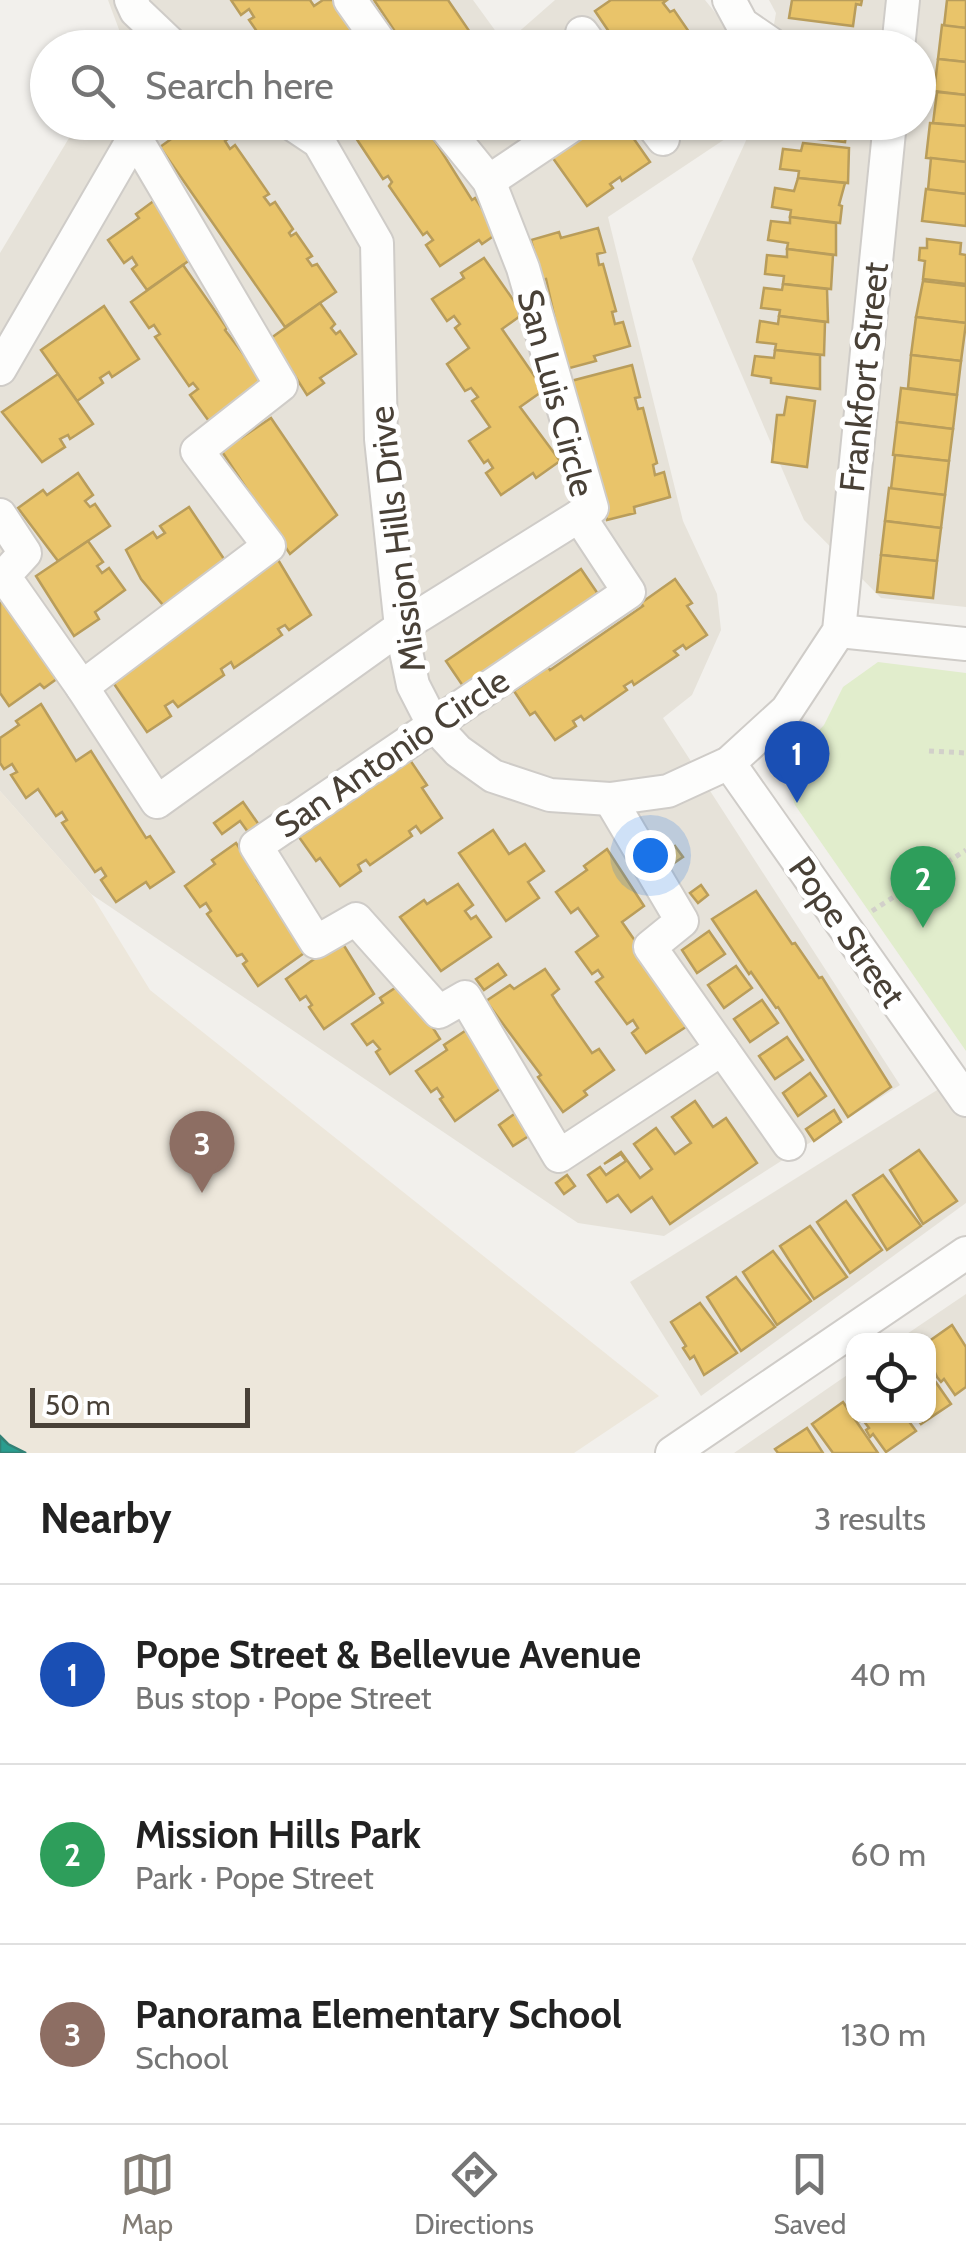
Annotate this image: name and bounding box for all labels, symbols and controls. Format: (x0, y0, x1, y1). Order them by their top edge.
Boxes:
search box (30, 30, 936, 140)
icon: search (65, 58, 120, 113)
text: Search here (145, 62, 334, 109)
street label: Frankfort Street (830, 260, 897, 494)
street label: San Luis Circle (508, 285, 605, 501)
street label: Mission Hills Drive (359, 404, 434, 675)
street label: San Antonio Circle (266, 658, 517, 847)
pin: 1 (764, 720, 830, 803)
your location (625, 830, 676, 881)
pin: 2 (890, 846, 956, 928)
street label: Pope Street (780, 848, 915, 1015)
pin: 3 (170, 1110, 234, 1193)
map controls (846, 1333, 936, 1423)
button: locate (846, 1333, 936, 1423)
scale bar (30, 1383, 250, 1428)
text: 50 m (45, 1388, 111, 1422)
text: Nearby (40, 1492, 172, 1544)
text: 3 results (814, 1499, 926, 1538)
text: Pope Street & Bellevue Avenue (135, 1631, 641, 1678)
text: 1 (67, 1655, 78, 1694)
text: 40 m (850, 1655, 926, 1694)
text: Bus stop · Pope Street (135, 1678, 432, 1717)
text: Mission Hills Park (135, 1811, 421, 1858)
text: 2 (64, 1835, 81, 1874)
text: 60 m (850, 1835, 926, 1874)
text: Park · Pope Street (135, 1858, 374, 1897)
text: Panorama Elementary School (135, 1991, 622, 2038)
text: 3 (64, 2015, 81, 2054)
text: 130 m (841, 2015, 926, 2054)
text: School (135, 2038, 228, 2077)
tab: Map (120, 2147, 175, 2241)
tab: Directions (414, 2147, 534, 2241)
tab: Saved (774, 2147, 846, 2241)

